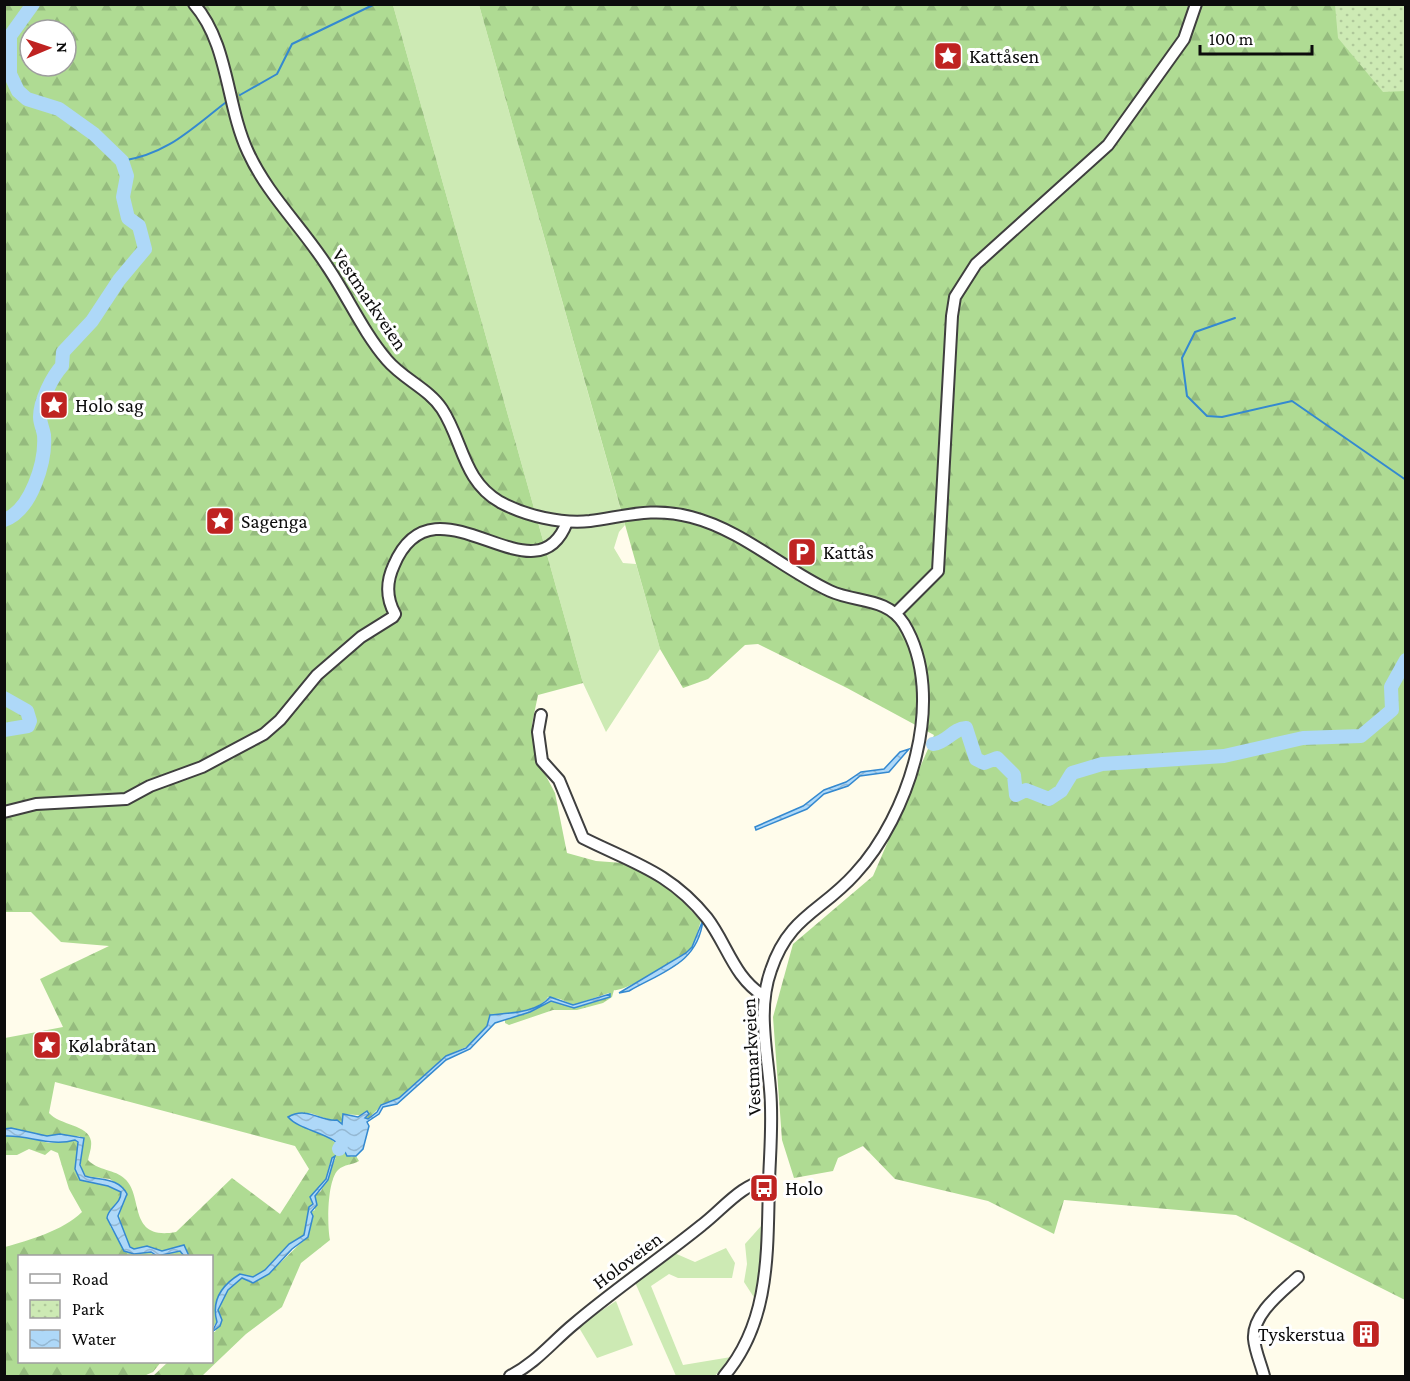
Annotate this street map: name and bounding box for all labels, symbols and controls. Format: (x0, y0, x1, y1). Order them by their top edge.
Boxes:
north arrow (18, 18, 78, 78)
scale bar (1200, 18, 1312, 56)
text: 100 m (1209, 29, 1254, 49)
place icon: Kattåsen (932, 40, 964, 72)
text: N (54, 42, 71, 53)
place label: Kattåsen (969, 45, 1040, 67)
street label: Vestmarkveien (328, 244, 412, 354)
place icon: Holo sag (38, 389, 70, 421)
place label: Holo sag (75, 394, 144, 417)
place icon: Sagenga (204, 505, 236, 537)
place label: Sagenga (241, 510, 308, 533)
parking icon: Kattås (786, 536, 818, 568)
place label: Kattås (823, 541, 874, 563)
street label: Vestmarkveien (737, 997, 765, 1116)
place icon: Kølabråtan (31, 1029, 63, 1061)
place label: Kølabråtan (68, 1034, 157, 1056)
bus stop icon: Holo (748, 1172, 780, 1204)
place label: Holo (785, 1177, 823, 1199)
street label: Holoveien (588, 1227, 666, 1293)
legend (18, 1255, 213, 1363)
text: Road (72, 1269, 109, 1289)
text: Park (72, 1299, 104, 1319)
building icon: Tyskerstua (1350, 1318, 1382, 1350)
place label: Tyskerstua (1258, 1323, 1345, 1346)
text: Water (72, 1329, 117, 1349)

